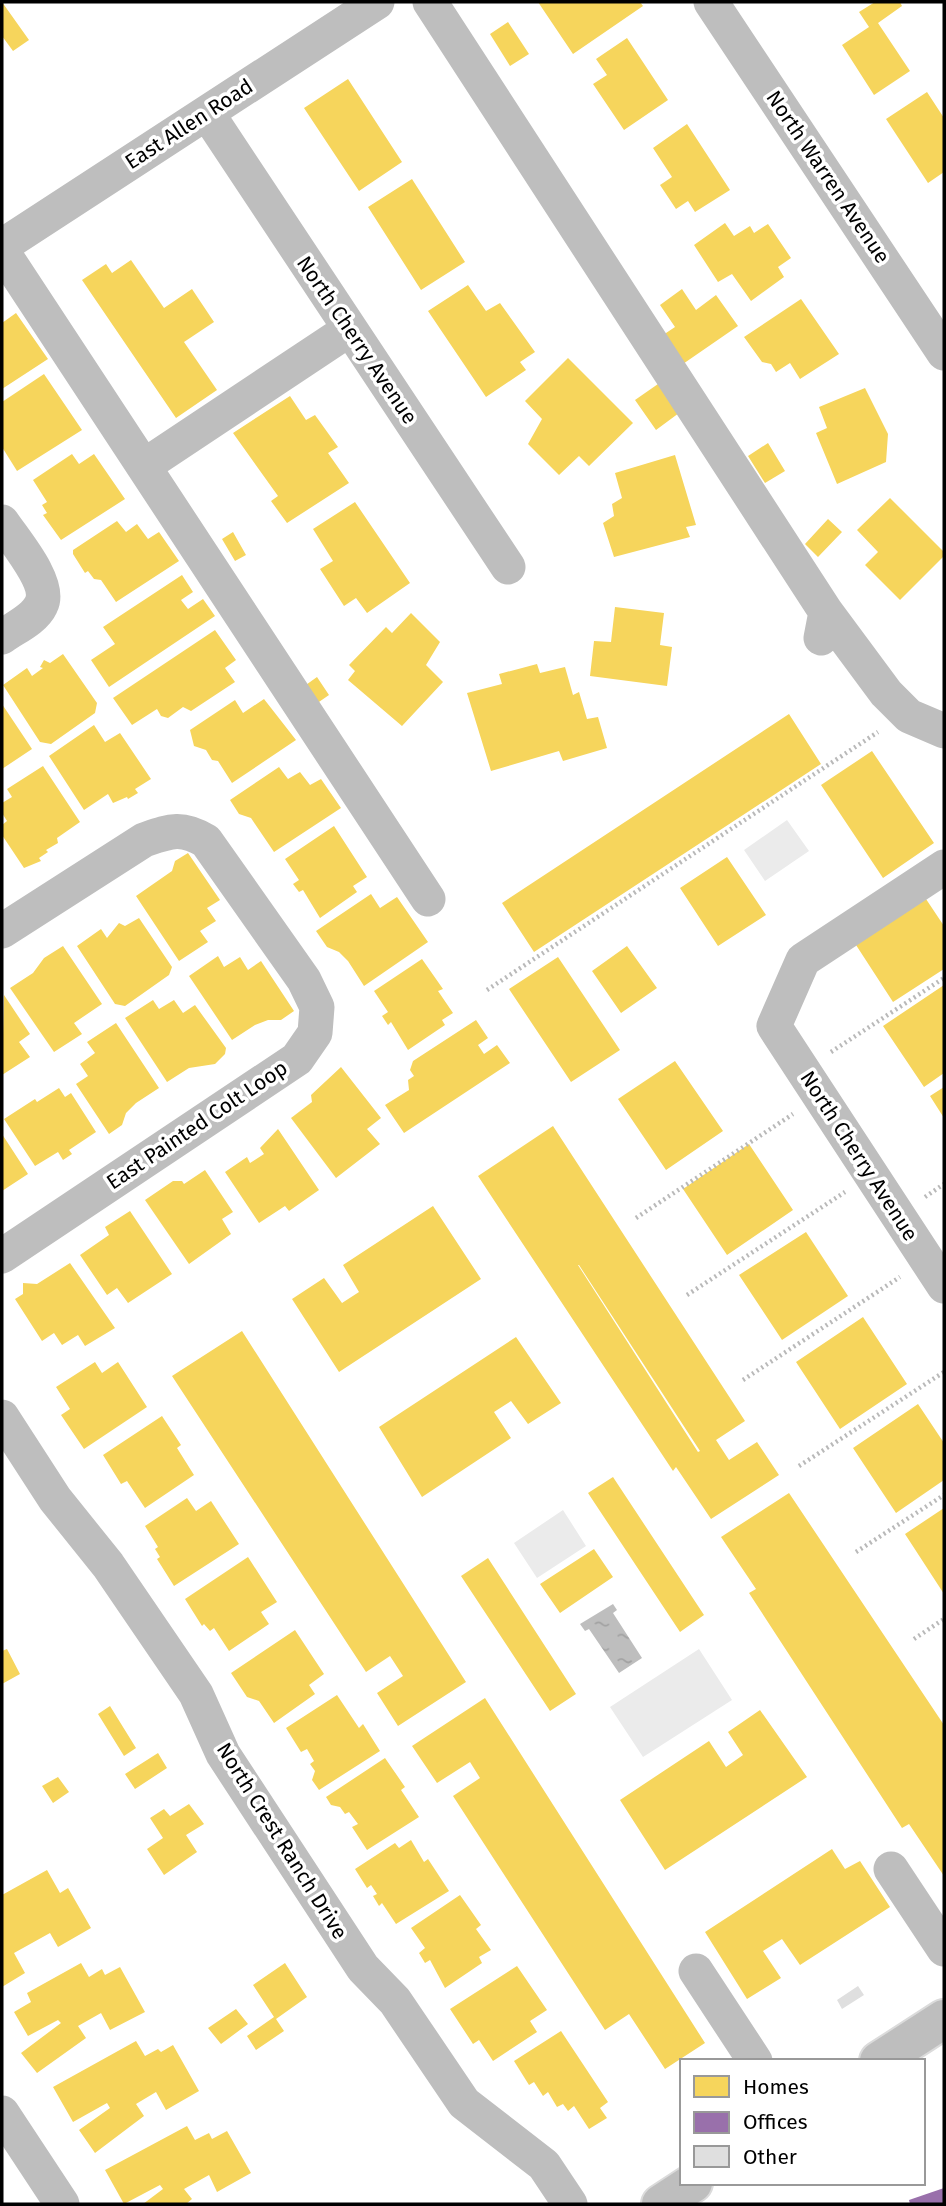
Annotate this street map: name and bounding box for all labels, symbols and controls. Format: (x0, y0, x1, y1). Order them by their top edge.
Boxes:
street label: East Allen Road (120, 73, 258, 175)
street label: North Warren Avenue (760, 86, 896, 268)
street label: North Cherry Avenue (291, 251, 423, 429)
street label: East Painted Colt Loop (102, 1055, 292, 1195)
street label: North Cherry Avenue (794, 1066, 924, 1246)
street label: North Crest Ranch Drive (211, 1738, 353, 1944)
legend (680, 2059, 925, 2185)
text: Homes (743, 2074, 809, 2100)
text: Offices (743, 2109, 808, 2135)
text: Other (743, 2144, 797, 2170)

